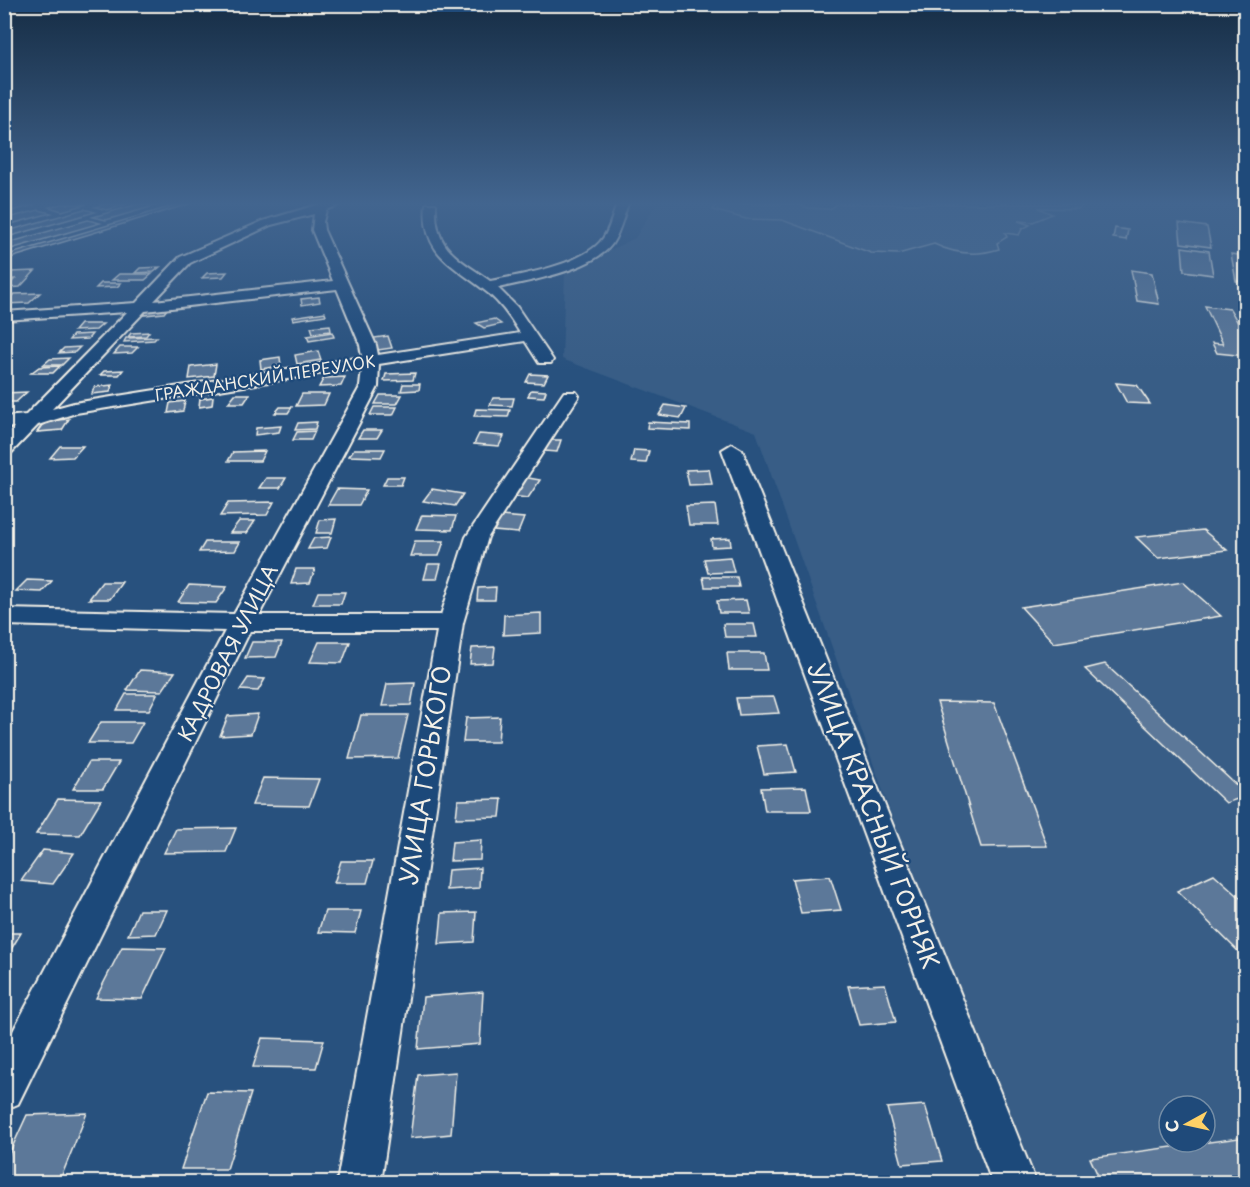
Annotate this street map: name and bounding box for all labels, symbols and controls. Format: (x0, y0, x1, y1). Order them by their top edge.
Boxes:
street label: ГРАЖДАНСКИЙ ПЕРЕУЛОК (153, 348, 377, 406)
street label: КАДРОВАЯ УЛИЦА (169, 559, 285, 746)
street label: УЛИЦА КРАСНЫЙ ГОРНЯК (800, 657, 950, 973)
street label: УЛИЦА ГОРЬКОГО (389, 663, 459, 887)
north arrow (1157, 1094, 1217, 1154)
text: С (1158, 1119, 1184, 1134)

